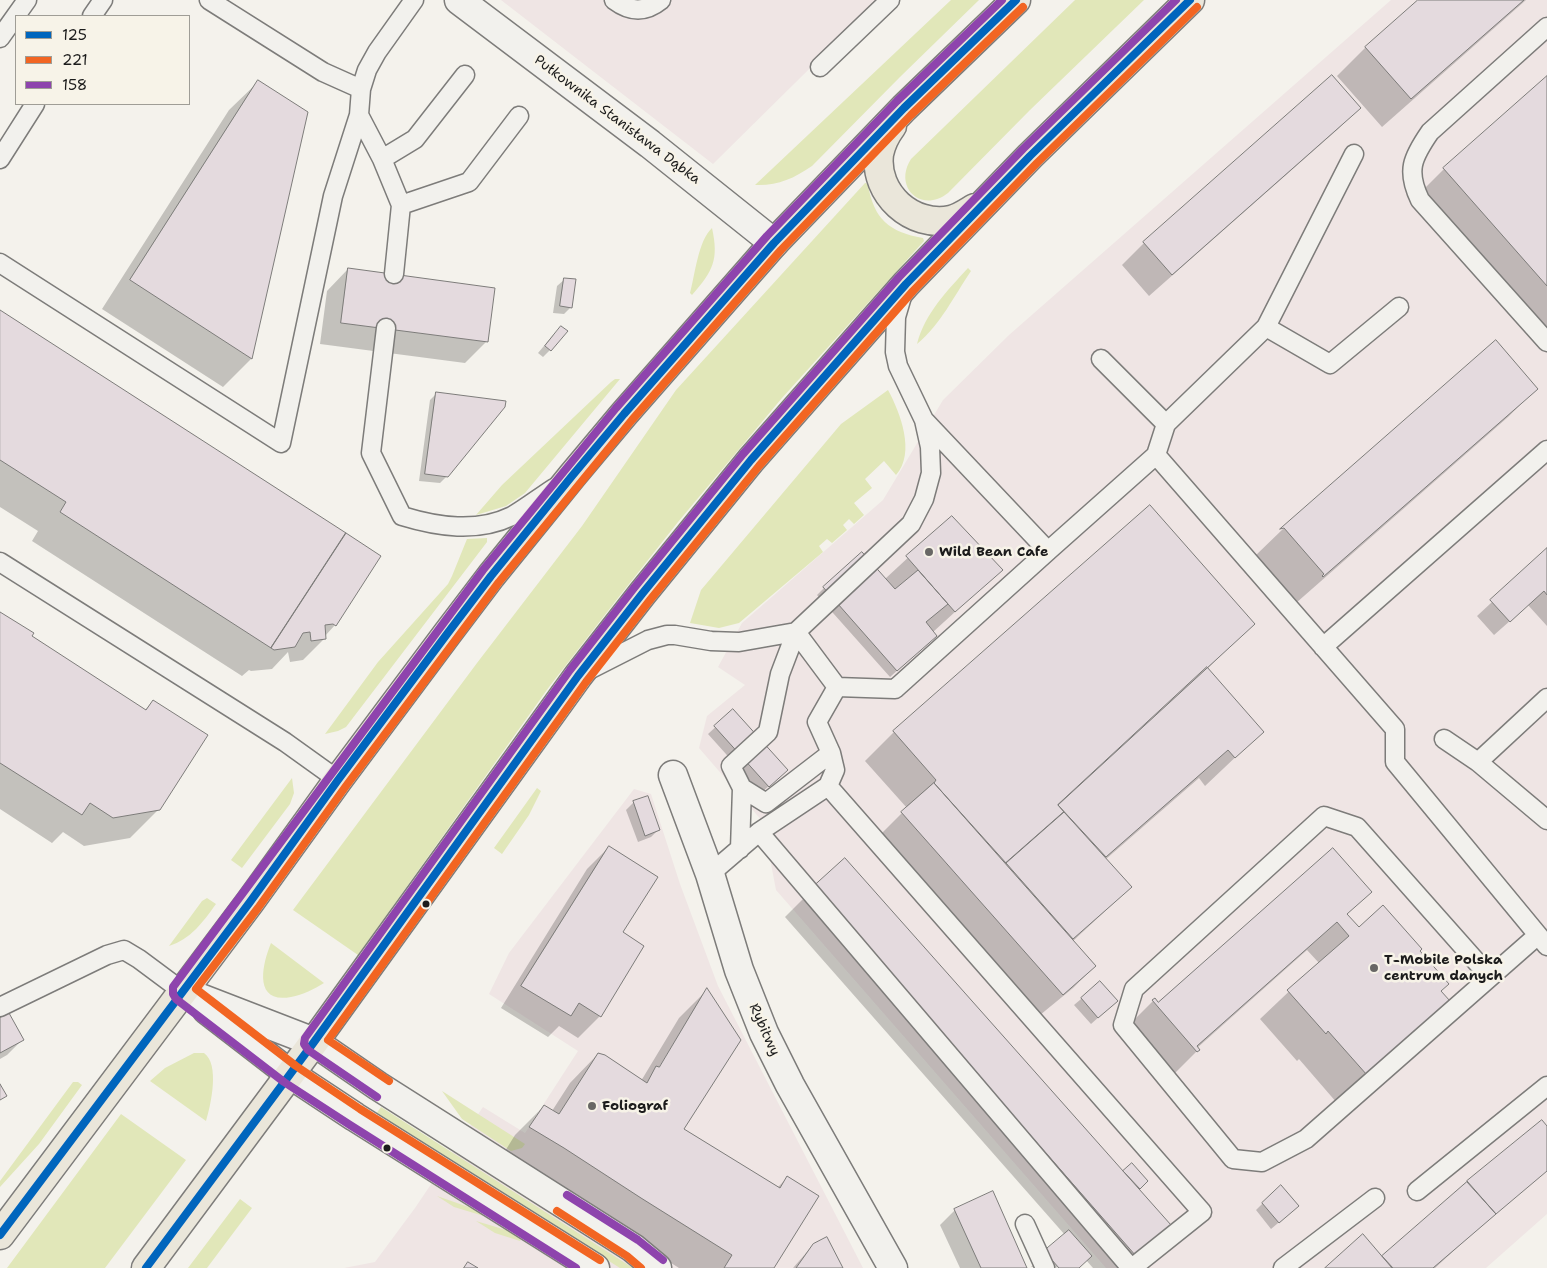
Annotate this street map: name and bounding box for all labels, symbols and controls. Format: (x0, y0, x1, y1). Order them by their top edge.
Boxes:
legend (15, 15, 190, 105)
text: 125 (62, 25, 87, 45)
text: 221 (62, 50, 88, 70)
street label: Pułkownika Stanisława Dąbka (531, 52, 703, 188)
text: 158 (62, 75, 87, 95)
place label: Wild Bean Cafe (939, 544, 1048, 560)
marker: Wild Bean Cafe (923, 546, 935, 558)
unlabelled marker (421, 899, 431, 909)
place label: T‑Mobile Polska centrum danych (1384, 952, 1503, 984)
marker: T‑Mobile Polska centrum danych (1368, 962, 1380, 974)
street label: Rybitwy (745, 1001, 783, 1059)
place label: Foliograf (602, 1098, 668, 1114)
marker: Foliograf (586, 1100, 598, 1112)
unlabelled marker (382, 1143, 392, 1153)

